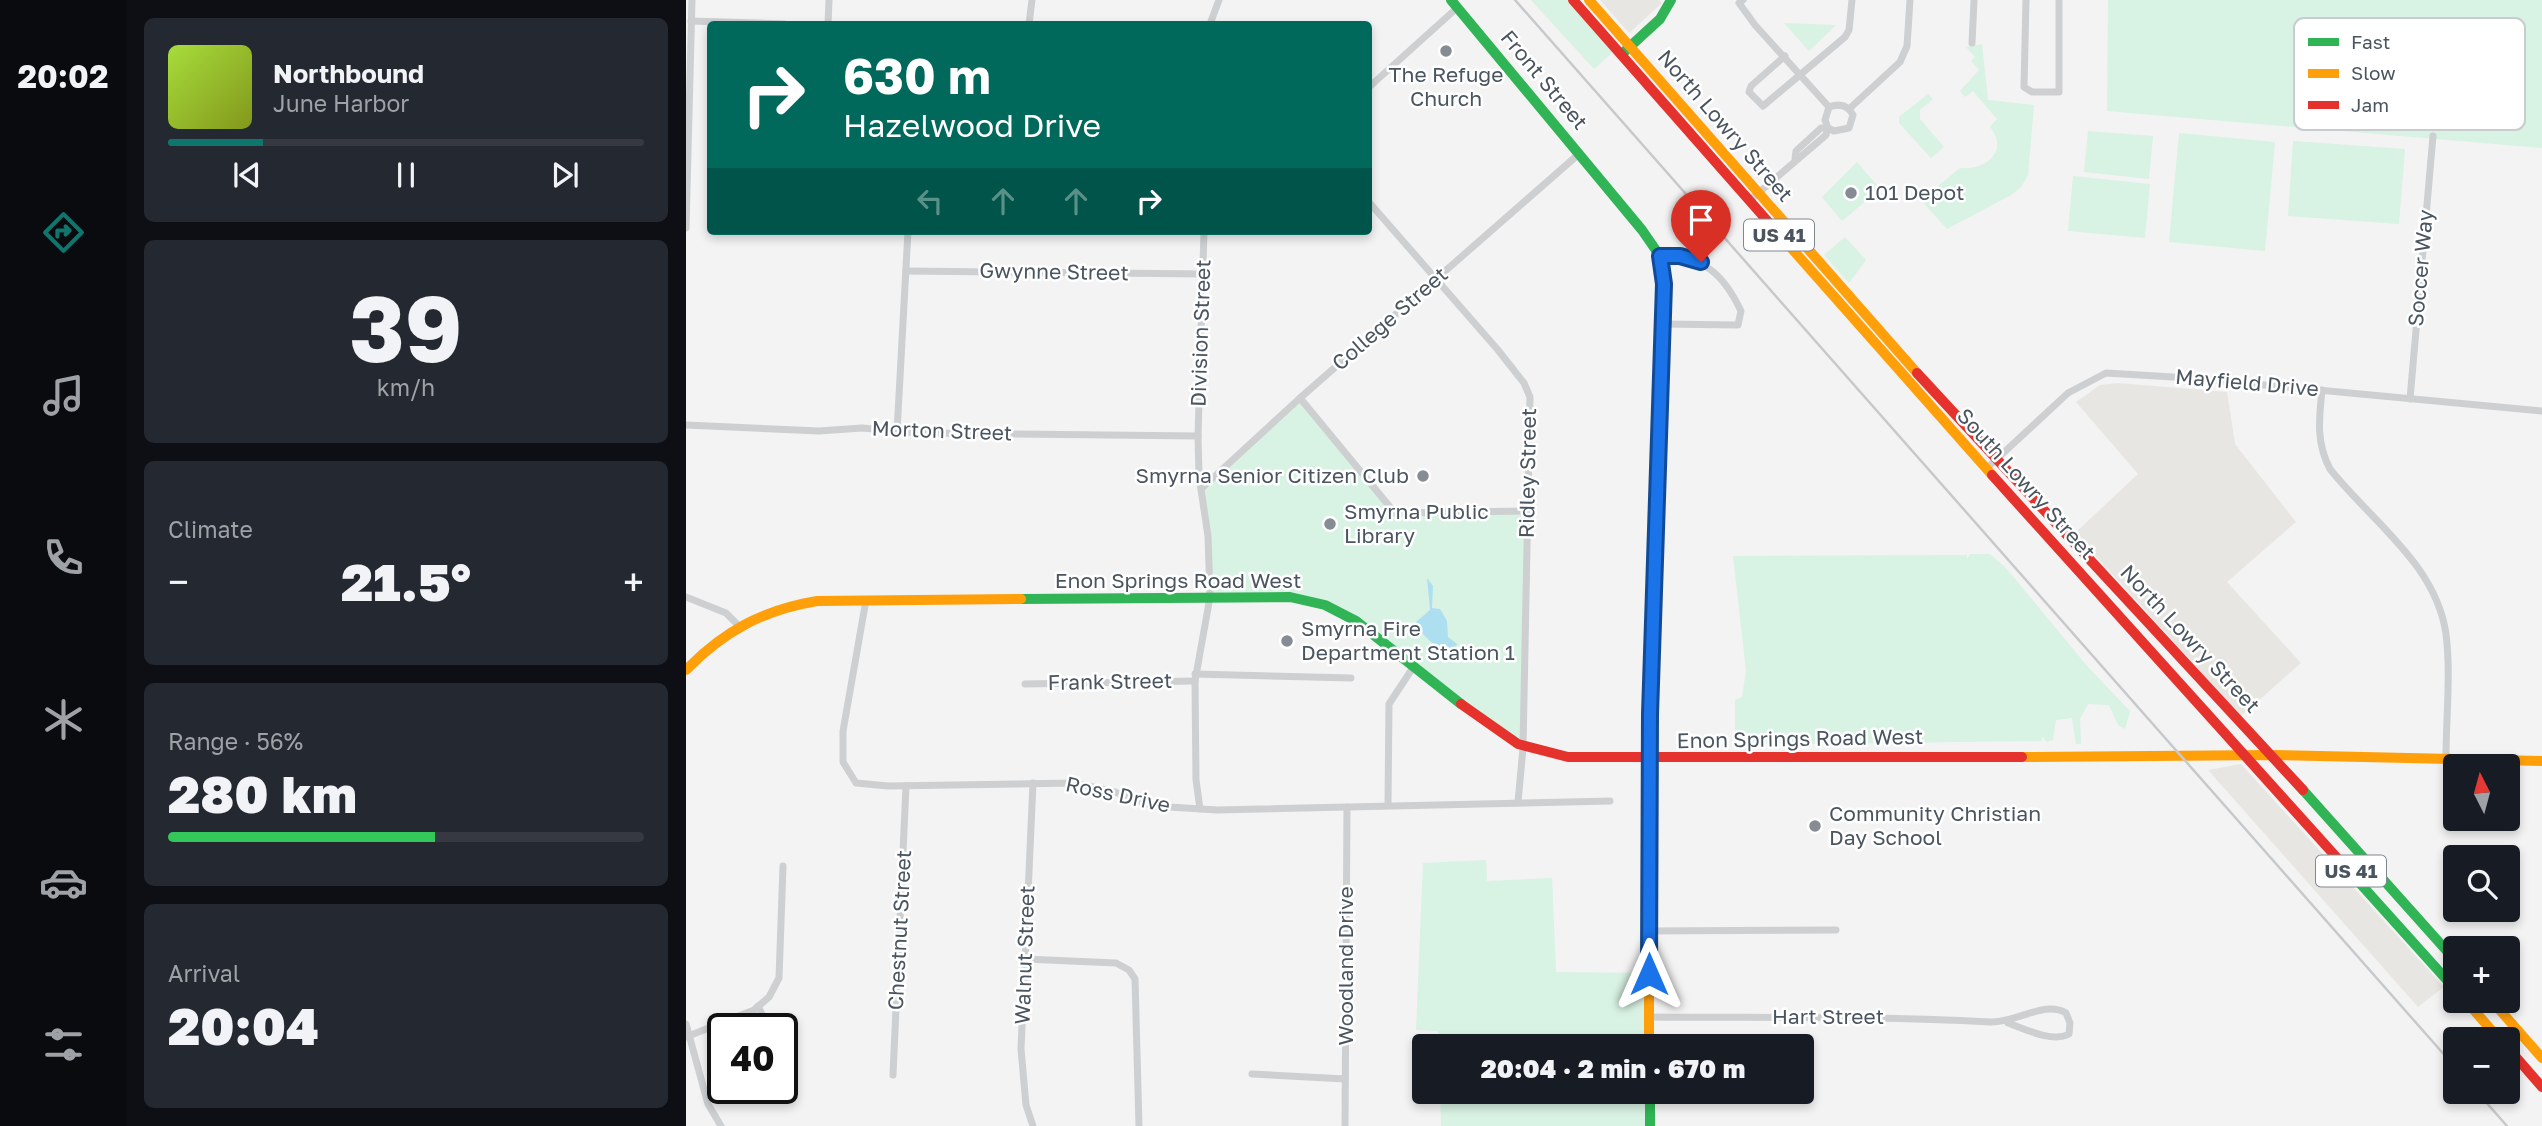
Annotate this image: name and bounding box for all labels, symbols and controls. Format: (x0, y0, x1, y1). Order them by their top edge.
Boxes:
legend (2294, 18, 2525, 130)
street label: Front Street (1496, 24, 1594, 134)
text: Fast (2351, 30, 2390, 53)
marker: The Refuge Church (1438, 43, 1454, 59)
street label: North Lowry Street (1653, 44, 1799, 207)
text: 630 m (843, 46, 991, 105)
icon: right (728, 49, 819, 140)
text: 20:02 (18, 57, 108, 95)
text: Northbound (273, 58, 424, 89)
place label: The Refuge Church (1389, 61, 1503, 111)
text: Slow (2351, 61, 2396, 84)
text: June Harbor (273, 89, 409, 117)
text: Jam (2351, 93, 2389, 116)
text: Hazelwood Drive (843, 106, 1101, 144)
icon: previous (228, 156, 266, 194)
icon: pause (387, 156, 425, 194)
icon: next (546, 156, 584, 194)
place label: 101 Depot (1865, 179, 1964, 205)
icon: left (911, 182, 949, 220)
icon: ahead (984, 182, 1022, 220)
icon: ahead (1057, 182, 1095, 220)
icon: right (1130, 182, 1168, 220)
marker: 101 Depot (1843, 185, 1859, 201)
pin (1671, 190, 1731, 262)
icon: arrive (1682, 201, 1720, 239)
icon: directions (39, 208, 88, 257)
street label: Soccer Way (2402, 208, 2438, 327)
road number: US 41 (1744, 219, 1814, 250)
street label: Gwynne Street (979, 257, 1129, 285)
street label: Division Street (1184, 259, 1216, 407)
street label: College Street (1326, 261, 1453, 376)
text: 39 (349, 273, 463, 382)
street label: Mayfield Drive (2174, 363, 2320, 401)
icon: music (39, 371, 88, 420)
text: km/h (377, 373, 435, 401)
street label: South Lowry Street (1952, 402, 2101, 564)
street label: Ridley Street (1513, 408, 1541, 538)
street label: Morton Street (871, 415, 1013, 445)
place label: Smyrna Senior Citizen Club (1136, 462, 1409, 488)
marker: Smyrna Senior Citizen Club (1415, 468, 1431, 484)
place label: Smyrna Public Library (1344, 498, 1489, 548)
text: Climate (168, 515, 253, 543)
marker: Smyrna Public Library (1322, 516, 1338, 532)
icon: phone (39, 533, 88, 582)
text: 21.5° (341, 550, 471, 612)
text: − (168, 559, 189, 604)
text: + (623, 559, 644, 604)
street label: North Lowry Street (2115, 559, 2266, 718)
street label: Enon Springs Road West (1055, 567, 1301, 593)
place label: Smyrna Fire Department Station 1 (1301, 615, 1515, 665)
marker: Smyrna Fire Department Station 1 (1279, 633, 1295, 649)
street label: Frank Street (1047, 667, 1172, 695)
icon: climate (39, 695, 88, 744)
street label: Enon Springs Road West (1676, 723, 1923, 753)
text: Range · 56% (168, 727, 303, 755)
north arrow (2443, 754, 2520, 831)
map controls (2443, 754, 2520, 1104)
text: 280 km (168, 762, 357, 824)
street label: Ross Drive (1064, 770, 1173, 818)
place label: Community Christian Day School (1829, 800, 2041, 850)
marker: Community Christian Day School (1807, 818, 1823, 834)
button: search (2443, 845, 2520, 922)
street label: Chestnut Street (882, 849, 916, 1011)
road number: US 41 (2316, 856, 2386, 886)
icon: car (39, 858, 88, 907)
street label: Walnut Street (1009, 885, 1039, 1025)
street label: Woodland Drive (1332, 886, 1358, 1046)
button: + (2443, 936, 2520, 1013)
position arrow (1612, 937, 1686, 1011)
text: Arrival (168, 959, 240, 987)
text: 20:04 (168, 994, 319, 1056)
street label: Hart Street (1772, 1003, 1884, 1029)
speed limit sign: 40 (707, 1013, 798, 1104)
icon: filters (39, 1020, 88, 1069)
button: − (2443, 1027, 2520, 1104)
text: 20:04 · 2 min · 670 m (1481, 1053, 1745, 1084)

